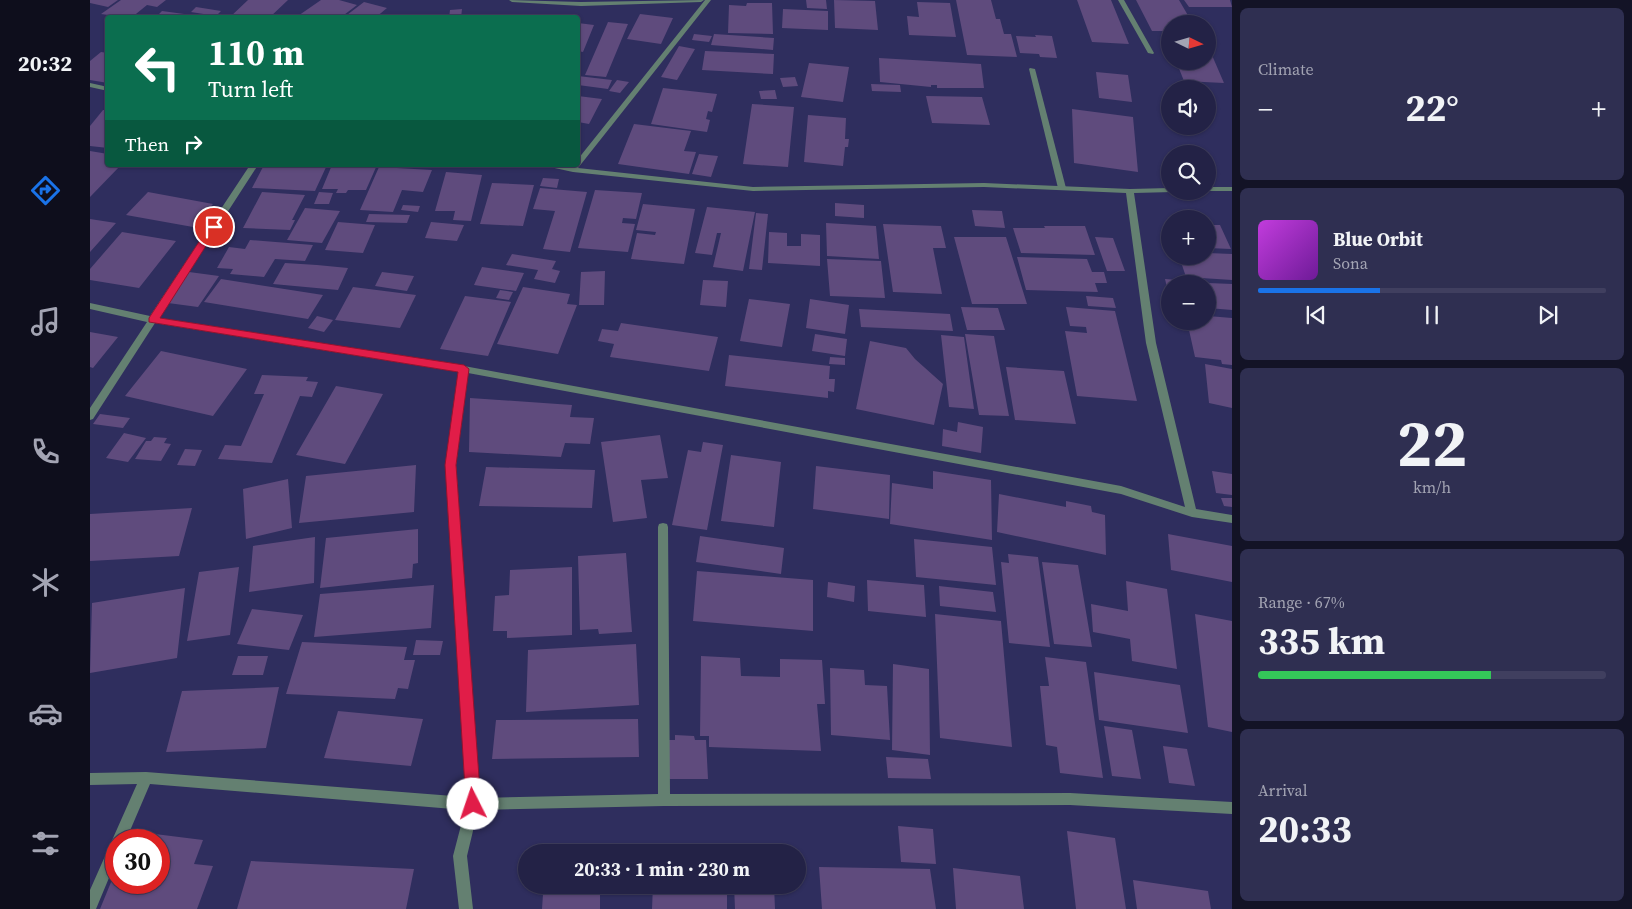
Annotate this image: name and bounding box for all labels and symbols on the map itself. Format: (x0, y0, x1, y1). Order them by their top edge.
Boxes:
north arrow (1161, 15, 1216, 70)
pin (193, 206, 235, 248)
position arrow (446, 777, 498, 829)
speed limit sign: 30 (105, 829, 170, 894)

